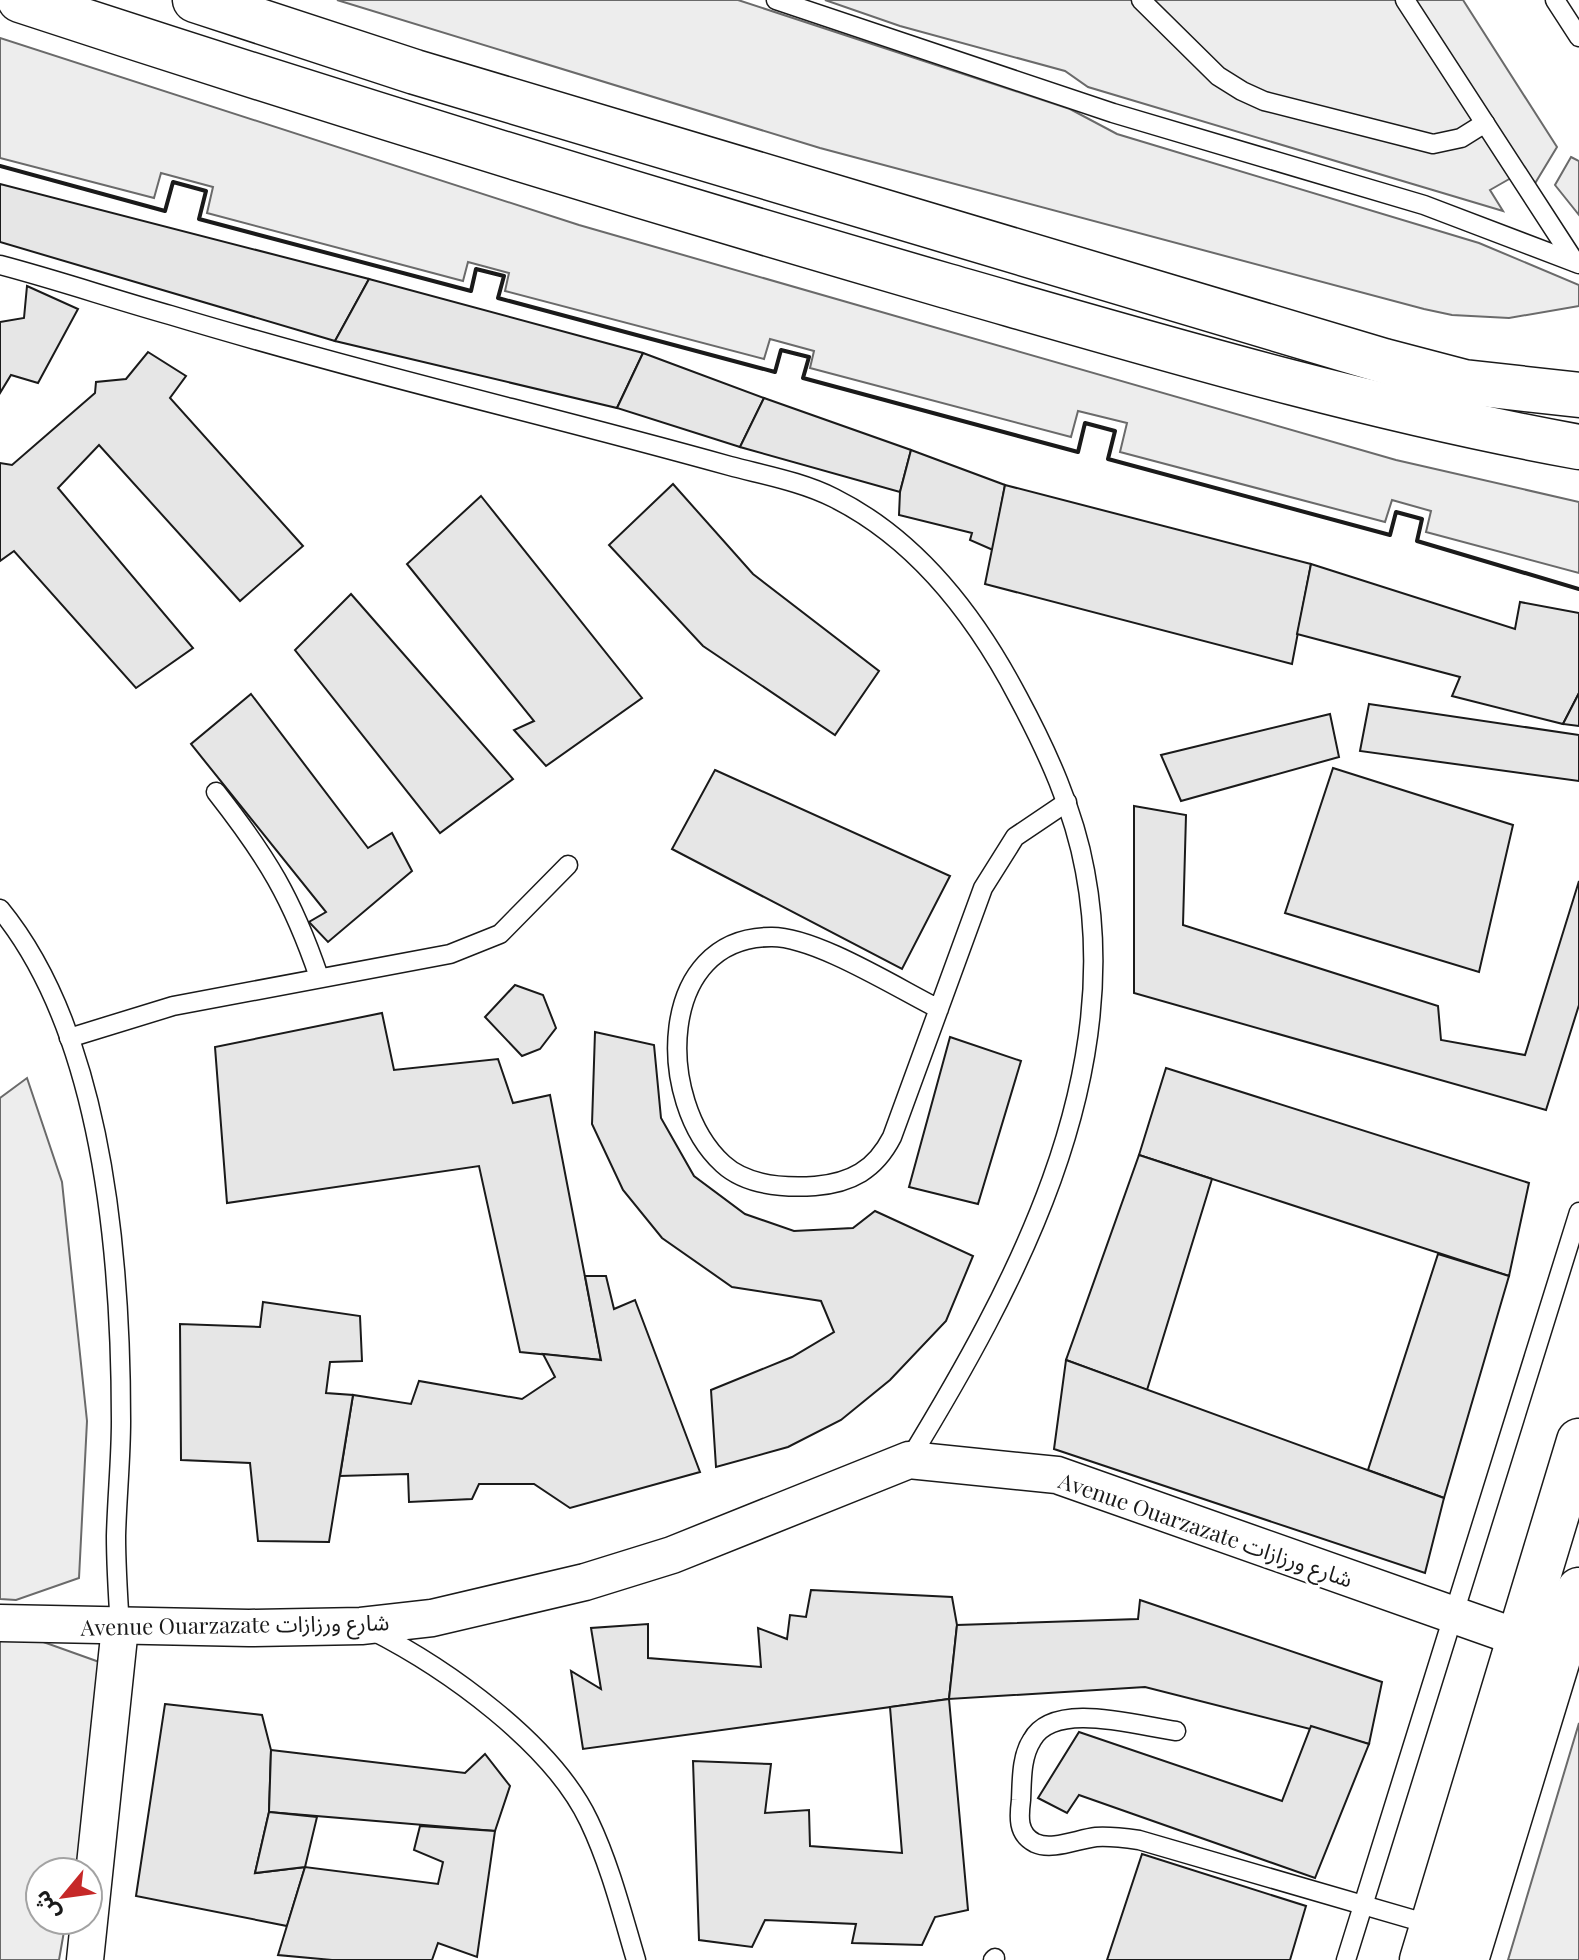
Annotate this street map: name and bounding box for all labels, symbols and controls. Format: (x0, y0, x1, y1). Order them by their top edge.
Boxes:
street label: Avenue Ouarzazate شارع ورزازات (1053, 1464, 1357, 1596)
street label: Avenue Ouarzazate شارع ورزازات (79, 1606, 390, 1645)
north arrow (24, 1856, 104, 1936)
text: ش (25, 1886, 66, 1927)

